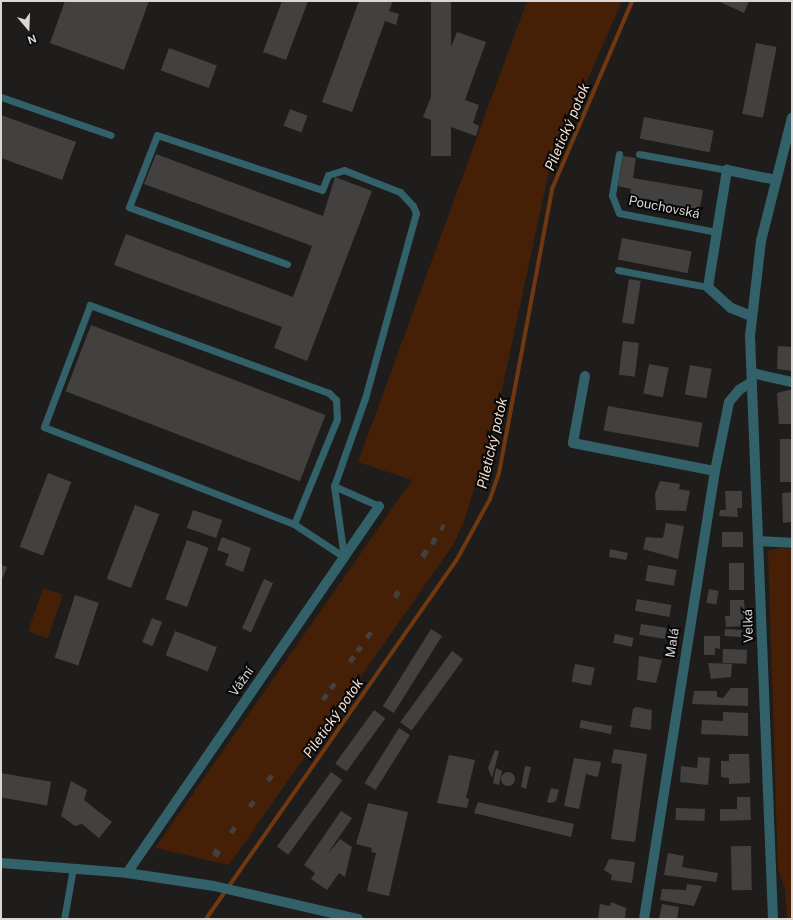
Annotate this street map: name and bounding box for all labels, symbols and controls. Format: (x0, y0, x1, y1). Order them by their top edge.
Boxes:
north arrow (8, 8, 48, 48)
text: N (26, 32, 38, 46)
water label: Piletický potok (541, 81, 593, 173)
street label: Pouchovská (627, 193, 701, 223)
water label: Piletický potok (473, 396, 511, 490)
street label: Velká (741, 609, 757, 643)
street label: Malá (663, 627, 683, 659)
street label: Vážní (226, 664, 258, 700)
water label: Piletický potok (299, 675, 367, 761)

